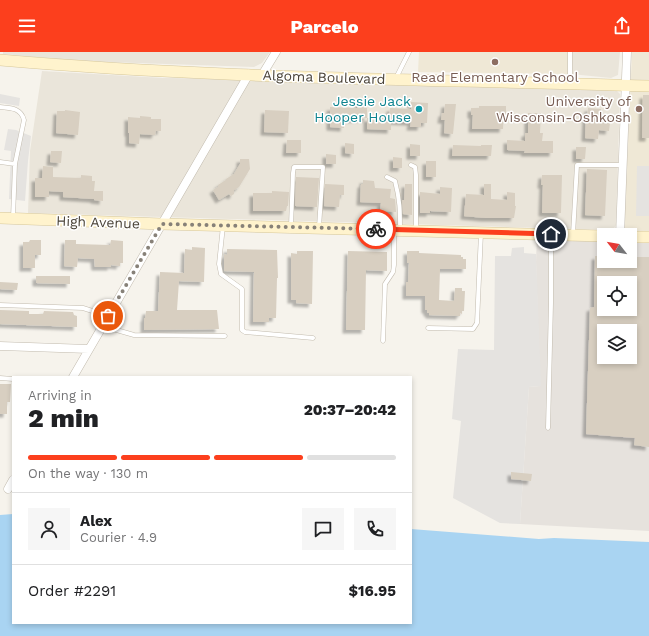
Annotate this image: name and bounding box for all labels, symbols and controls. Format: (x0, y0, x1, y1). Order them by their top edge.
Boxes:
icon: menu (16, 15, 38, 37)
icon: share (611, 15, 633, 37)
text: Parcelo (290, 16, 359, 37)
marker: Read Elementary School (490, 57, 500, 67)
street label: Algoma Boulevard (262, 67, 386, 87)
place label: Read Elementary School (411, 69, 580, 85)
place label: Jessie Jack Hooper House (314, 93, 411, 125)
place label: University of Wisconsin-Oshkosh (496, 93, 631, 125)
marker: Jessie Jack Hooper House (414, 104, 424, 114)
marker: University of Wisconsin-Oshkosh (634, 104, 644, 114)
courier (356, 209, 396, 249)
street label: High Avenue (56, 213, 140, 231)
pin (534, 217, 568, 251)
icon: bike (365, 218, 387, 240)
icon: home (540, 223, 562, 245)
north arrow (597, 228, 637, 268)
map controls (597, 228, 637, 364)
button: locate (597, 276, 637, 316)
pin (91, 299, 125, 333)
icon: bag (97, 305, 119, 327)
button: layers (597, 324, 637, 364)
text: Arriving in (28, 388, 92, 403)
text: 20:37–20:42 (304, 401, 396, 419)
text: 2 min (28, 403, 99, 433)
text: On the way · 130 m (28, 466, 148, 481)
button: person (28, 508, 70, 550)
button: chat (302, 508, 344, 550)
button: phone (354, 508, 396, 550)
text: Alex (80, 512, 112, 530)
text: Courier · 4.9 (80, 530, 157, 545)
text: Order #2291 (28, 582, 116, 600)
text: $16.95 (348, 582, 396, 600)

